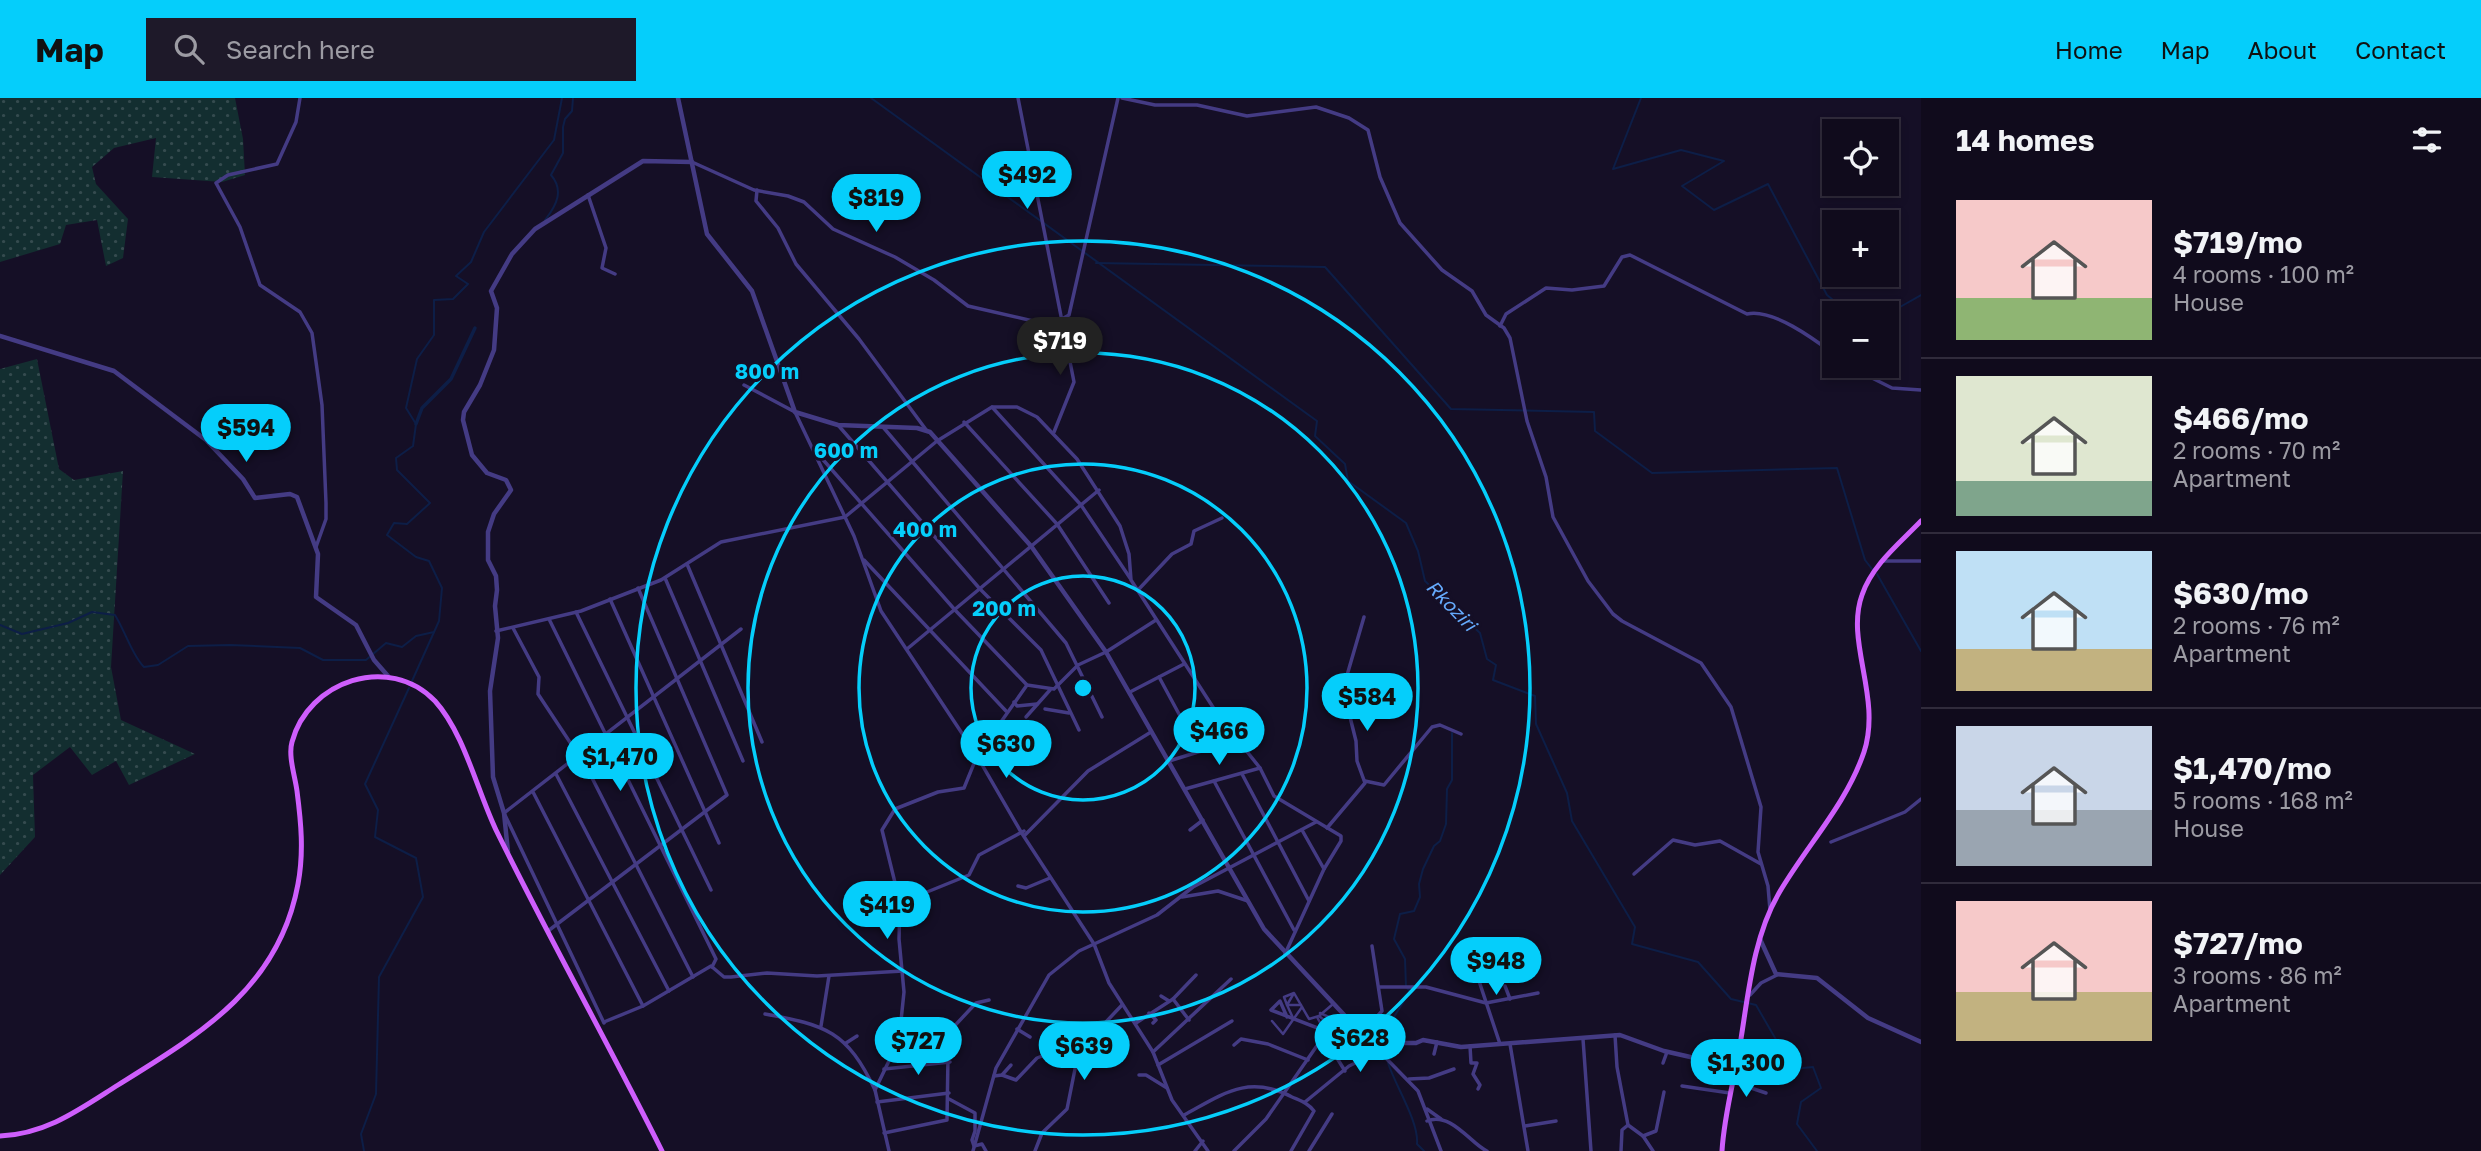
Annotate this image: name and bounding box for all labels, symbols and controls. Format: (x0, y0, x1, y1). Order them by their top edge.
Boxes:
search box (146, 18, 636, 81)
text: Map (35, 30, 104, 69)
icon: search (170, 30, 208, 68)
text: Search here (226, 34, 375, 65)
text: Home (2055, 35, 2123, 64)
text: Map (2161, 35, 2210, 64)
text: About (2248, 35, 2317, 64)
text: Contact (2355, 35, 2446, 64)
map controls (1822, 119, 1899, 378)
button: locate (1822, 119, 1899, 196)
icon: filters (2408, 121, 2446, 159)
text: 14 homes (1956, 122, 2095, 158)
pin: $492 (986, 152, 1068, 211)
text: $492 (998, 160, 1056, 188)
pin: $819 (835, 174, 917, 234)
text: $819 (848, 183, 904, 211)
button: + (1822, 210, 1899, 287)
text: $719/mo (2173, 224, 2303, 260)
icon: home (2012, 228, 2096, 312)
text: 4 rooms · 100 m² (2173, 260, 2354, 288)
text: House (2173, 288, 2244, 316)
button: − (1822, 301, 1899, 378)
pin: $719 (1019, 317, 1101, 377)
text: $719 (1033, 326, 1087, 354)
text: 800 m (735, 358, 799, 384)
text: $466/mo (2173, 400, 2309, 436)
pin: $594 (205, 404, 287, 464)
icon: home (2012, 404, 2096, 488)
text: $594 (217, 413, 275, 441)
text: 2 rooms · 70 m² (2173, 436, 2340, 464)
text: 600 m (814, 437, 878, 463)
text: Apartment (2173, 464, 2291, 492)
text: 400 m (893, 516, 957, 542)
water label: Rkoziri (1422, 575, 1483, 637)
text: $630/mo (2173, 575, 2309, 611)
icon: home (2012, 579, 2096, 663)
text: 200 m (972, 595, 1036, 621)
text: 2 rooms · 76 m² (2173, 611, 2340, 639)
text: Apartment (2173, 639, 2291, 667)
pin: $584 (1326, 674, 1408, 733)
centre of rings (1071, 676, 1095, 700)
text: $584 (1338, 682, 1396, 710)
pin: $466 (1178, 708, 1260, 767)
text: $466 (1190, 716, 1249, 744)
pin: $630 (965, 720, 1047, 780)
text: $630 (977, 729, 1036, 757)
pin: $1,470 (563, 734, 677, 793)
text: $1,470 (582, 742, 658, 770)
text: $1,470/mo (2173, 750, 2331, 786)
icon: home (2012, 754, 2096, 838)
text: 5 rooms · 168 m² (2173, 786, 2353, 814)
text: House (2173, 814, 2244, 842)
pin: $419 (846, 882, 928, 941)
text: $419 (859, 890, 915, 918)
text: $727/mo (2173, 925, 2303, 961)
icon: home (2012, 929, 2096, 1013)
pin: $948 (1455, 937, 1537, 997)
text: $948 (1466, 946, 1526, 974)
text: 3 rooms · 86 m² (2173, 961, 2342, 989)
text: Apartment (2173, 989, 2291, 1017)
pin: $628 (1319, 1014, 1401, 1074)
pin: $727 (877, 1018, 959, 1077)
pin: $639 (1043, 1023, 1125, 1082)
text: $628 (1331, 1023, 1389, 1051)
text: $727 (891, 1026, 945, 1054)
text: $639 (1055, 1031, 1113, 1059)
pin: $1,300 (1689, 1040, 1803, 1099)
text: $1,300 (1707, 1048, 1785, 1076)

